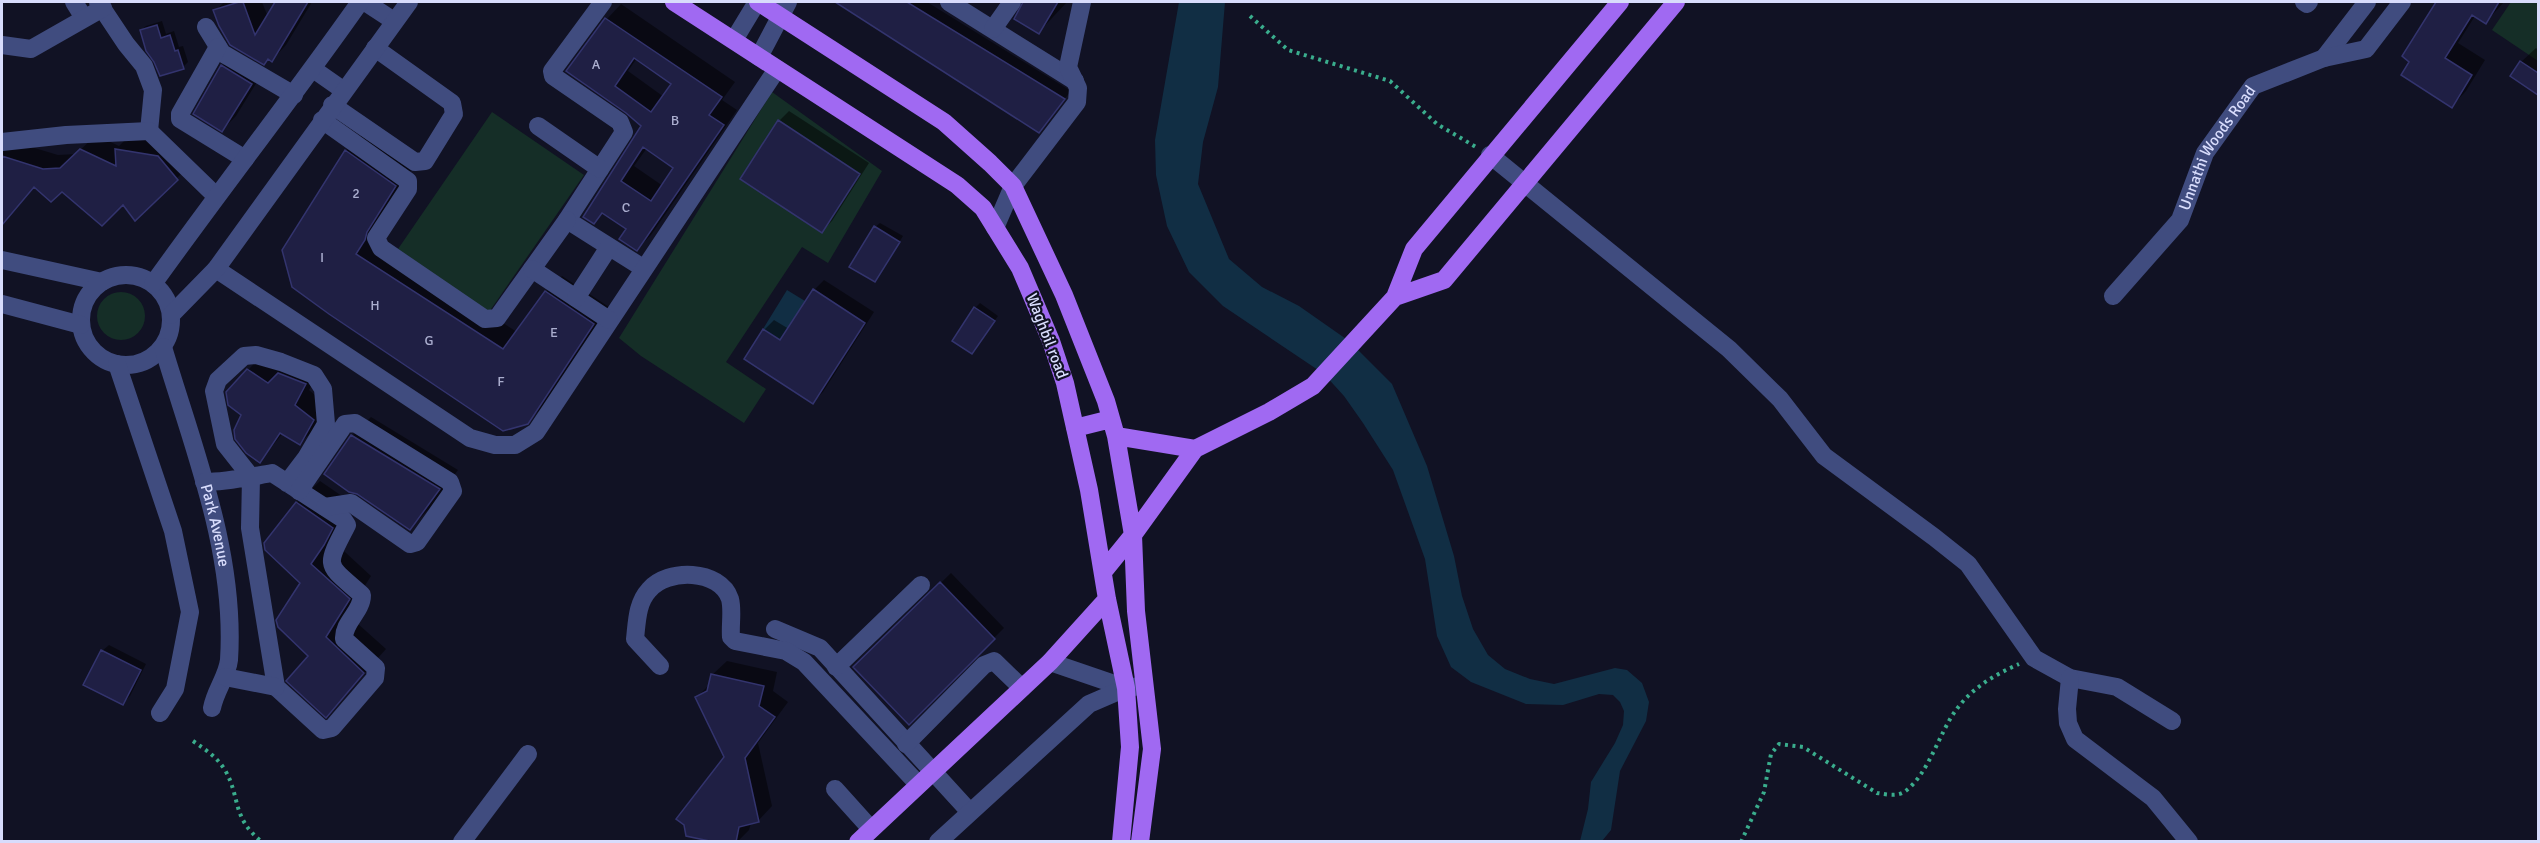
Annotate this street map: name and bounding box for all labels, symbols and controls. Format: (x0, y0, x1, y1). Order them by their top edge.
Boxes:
house number: A (592, 56, 601, 73)
street label: Unnathi Woods Road (2174, 81, 2260, 213)
house number: B (671, 112, 679, 129)
house number: 2 (352, 185, 360, 202)
house number: C (622, 199, 630, 216)
house number: I (320, 249, 324, 266)
street label: Waghbil road (1022, 291, 1072, 381)
house number: H (370, 297, 380, 314)
house number: E (550, 324, 558, 341)
house number: G (424, 332, 434, 349)
house number: F (497, 373, 505, 390)
street label: Park Avenue (196, 482, 234, 568)

